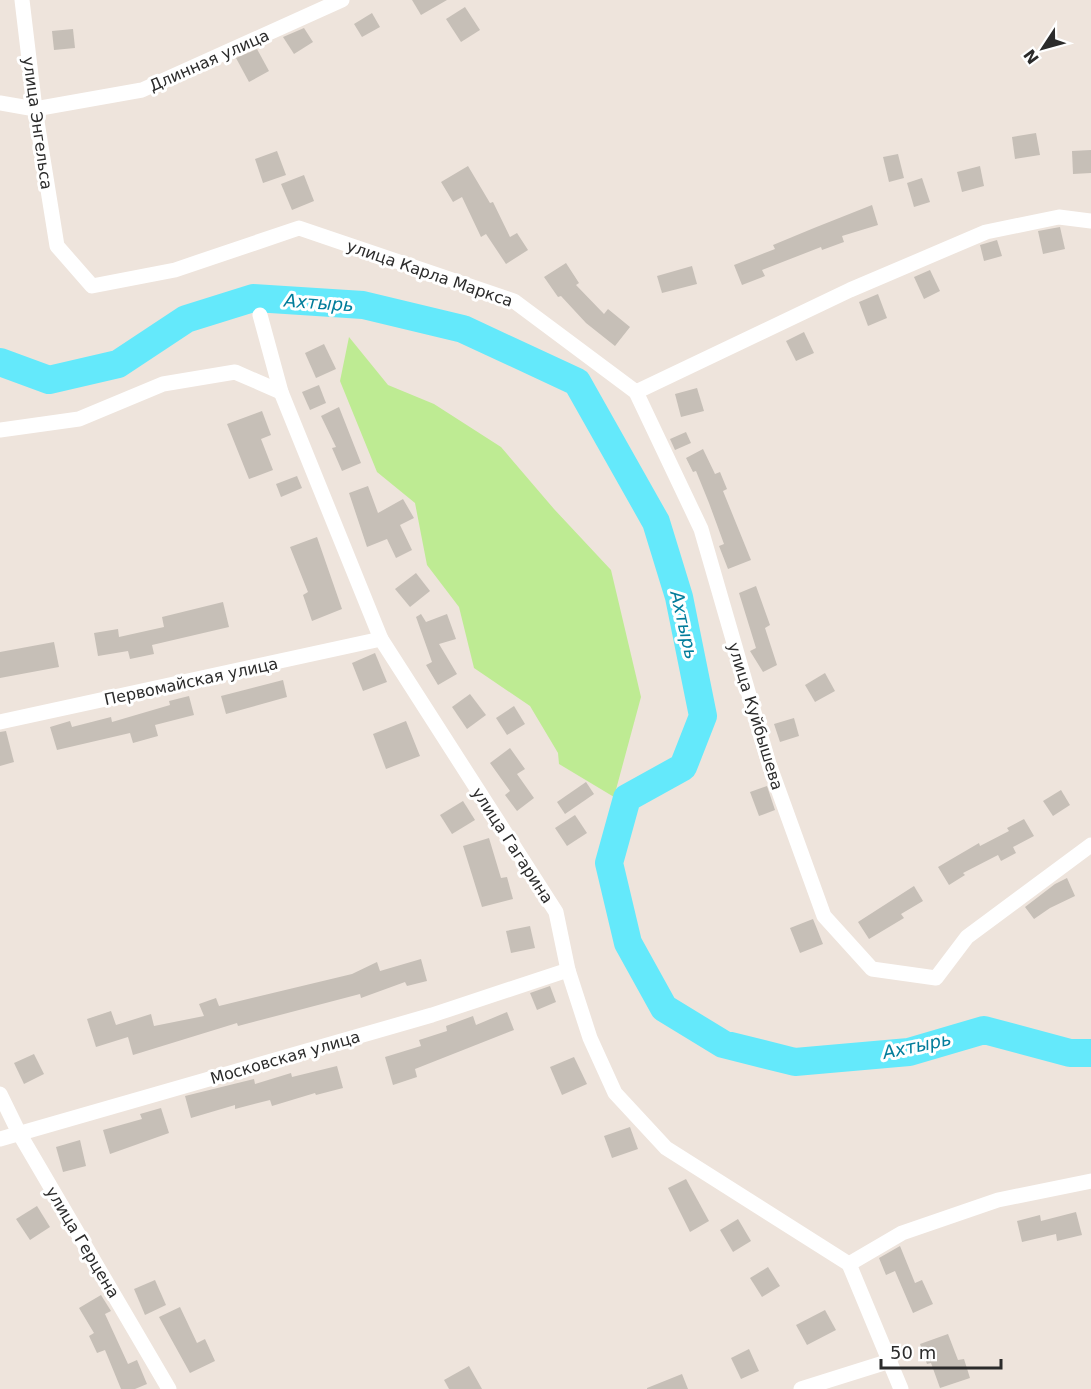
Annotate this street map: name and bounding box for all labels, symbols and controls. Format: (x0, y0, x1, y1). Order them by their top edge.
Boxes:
north arrow (1013, 18, 1073, 78)
street label: Длинная улица (146, 25, 272, 95)
text: N (1020, 46, 1043, 68)
street label: улица Энгельса (19, 55, 56, 191)
street label: улица Карла Маркса (344, 236, 515, 311)
water label: Ахтырь (283, 290, 355, 315)
water label: Ахтырь (666, 588, 703, 661)
street label: улица Куйбышева (724, 640, 787, 792)
street label: Первомайская улица (102, 654, 280, 709)
street label: улица Гагарина (468, 784, 557, 907)
street label: Московская улица (208, 1027, 362, 1088)
water label: Ахтырь (880, 1028, 953, 1063)
street label: улица Герцена (42, 1183, 123, 1301)
scale bar (881, 1332, 1001, 1370)
text: 50 m (890, 1342, 936, 1363)

